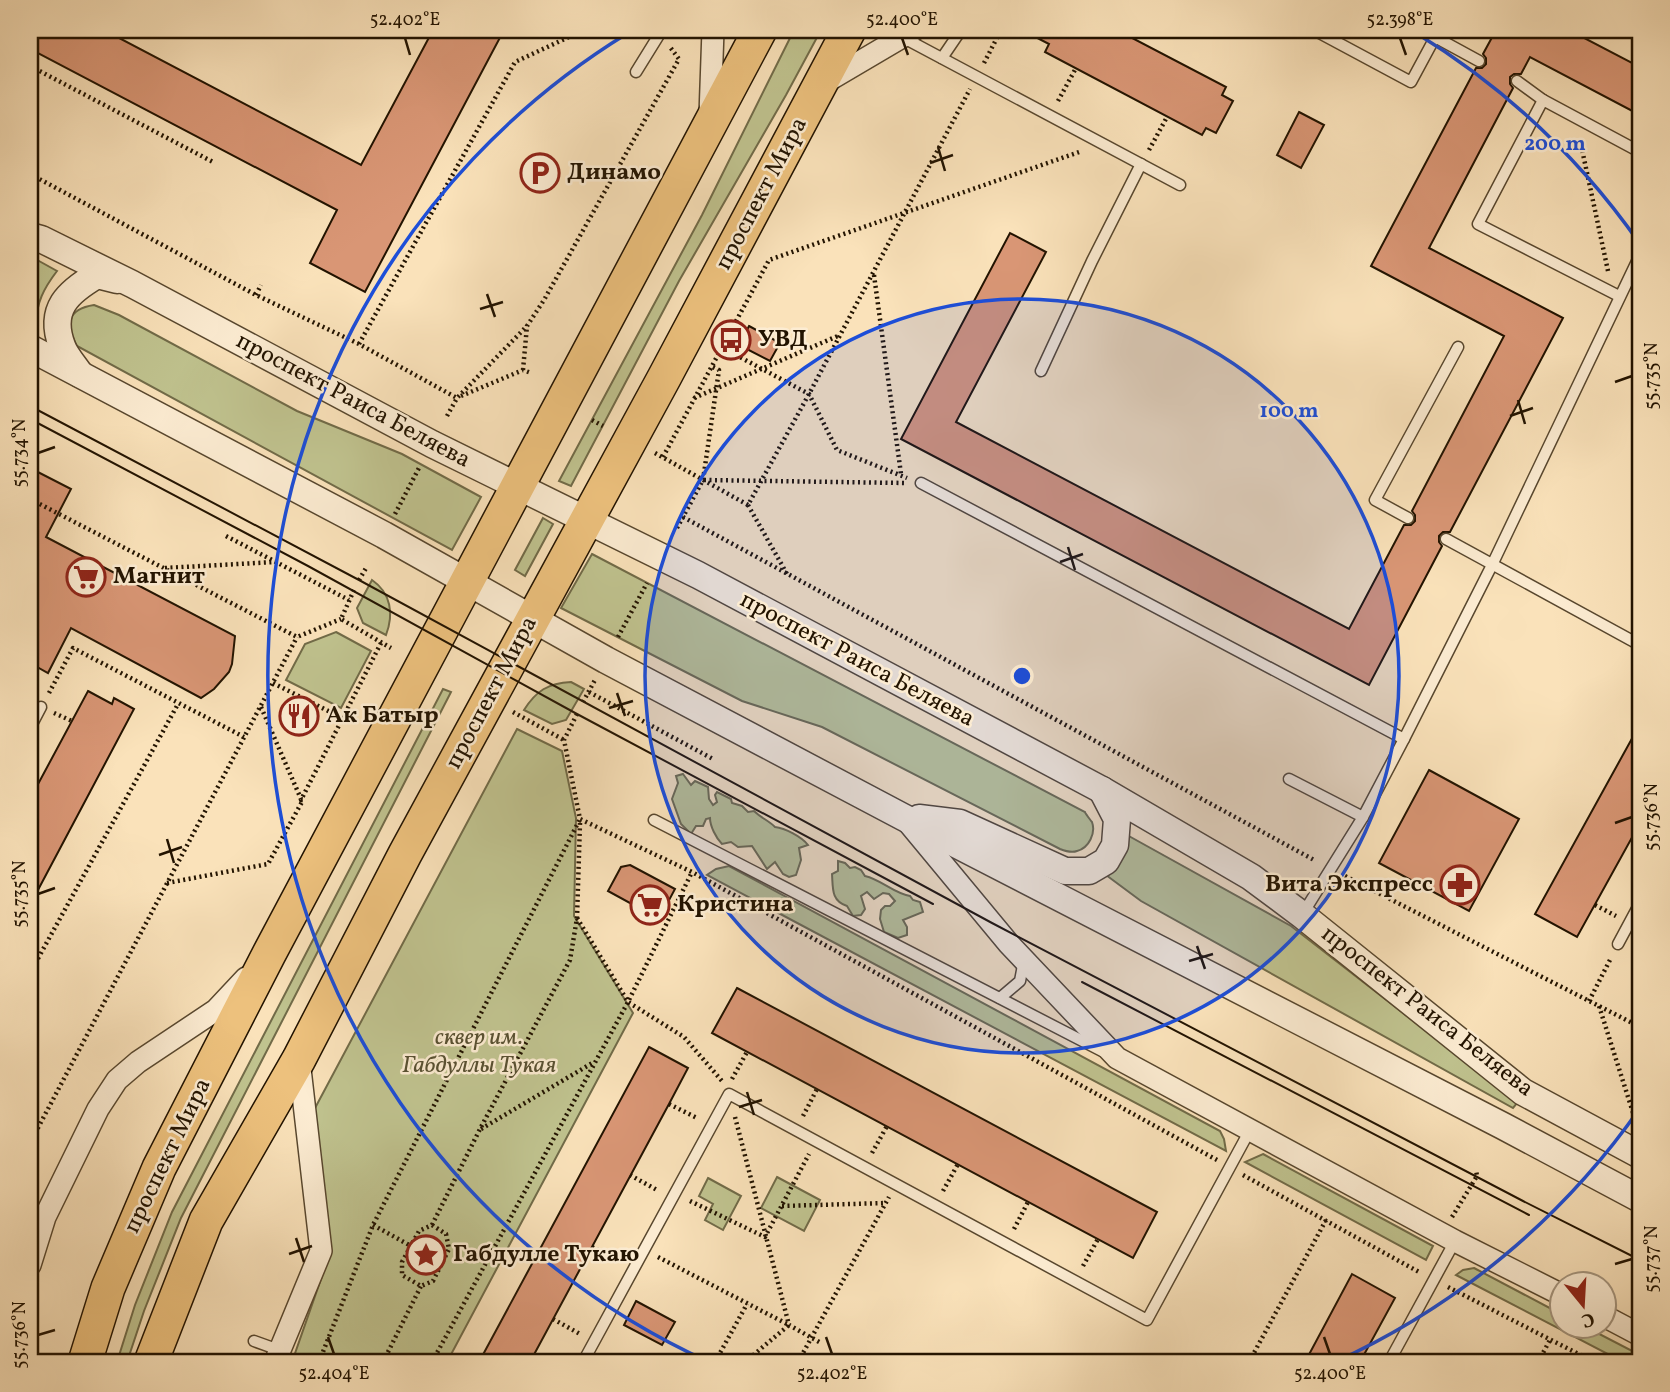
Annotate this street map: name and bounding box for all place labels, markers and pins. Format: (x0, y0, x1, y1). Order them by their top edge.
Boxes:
parking icon: Динамо (519, 152, 561, 194)
place label: Динамо (567, 156, 661, 190)
bus stop icon: УВД (710, 319, 752, 361)
place label: УВД (758, 323, 808, 357)
supermarket icon: Магнит (65, 556, 107, 598)
place label: Магнит (113, 560, 205, 594)
centre of rings (1010, 664, 1034, 688)
restaurant icon: Ак Батыр (278, 695, 320, 737)
place label: Ак Батыр (326, 699, 439, 733)
pharmacy icon: Вита Экспресс (1439, 864, 1481, 906)
place label: Вита Экспресс (1265, 868, 1433, 902)
supermarket icon: Кристина (629, 884, 671, 926)
place label: Кристина (677, 888, 794, 922)
place icon: Габдулле Тукаю (405, 1234, 447, 1276)
place label: Габдулле Тукаю (453, 1238, 639, 1272)

